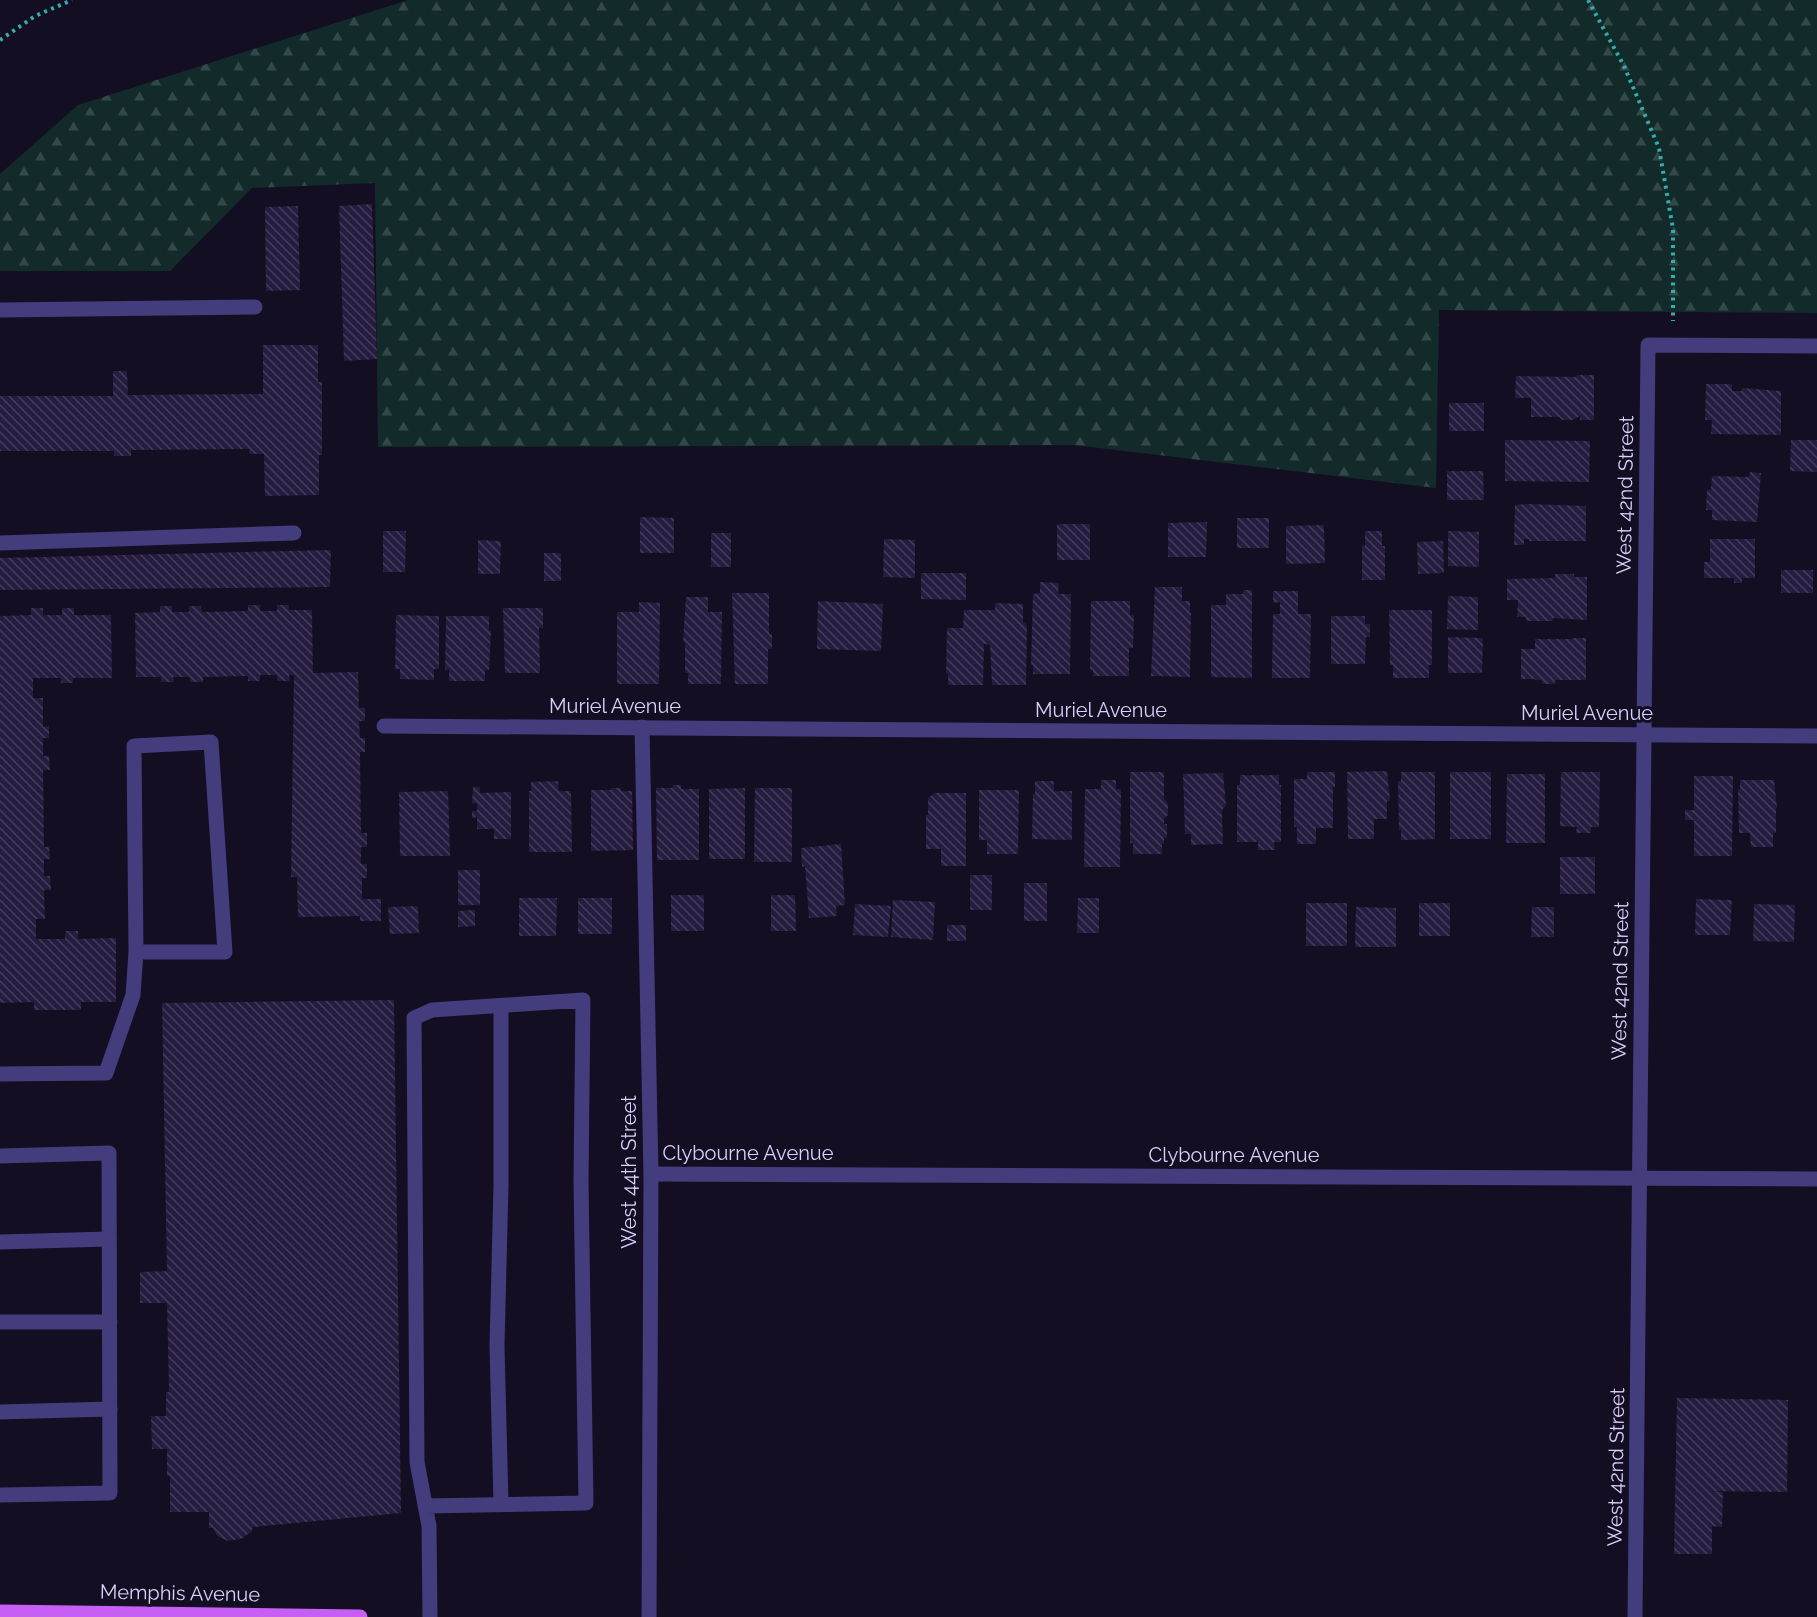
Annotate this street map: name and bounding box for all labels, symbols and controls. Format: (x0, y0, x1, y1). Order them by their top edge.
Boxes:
street label: West 42nd Street (1612, 415, 1638, 575)
street label: Muriel Avenue (549, 694, 681, 718)
street label: Muriel Avenue (1035, 698, 1167, 722)
street label: Muriel Avenue (1521, 701, 1653, 725)
street label: West 42nd Street (1607, 901, 1633, 1061)
street label: West 44th Street (617, 1095, 641, 1249)
street label: Clybourne Avenue (663, 1141, 834, 1165)
street label: Clybourne Avenue (1149, 1143, 1320, 1167)
street label: West 42nd Street (1603, 1387, 1629, 1547)
street label: Memphis Avenue (100, 1580, 261, 1606)

